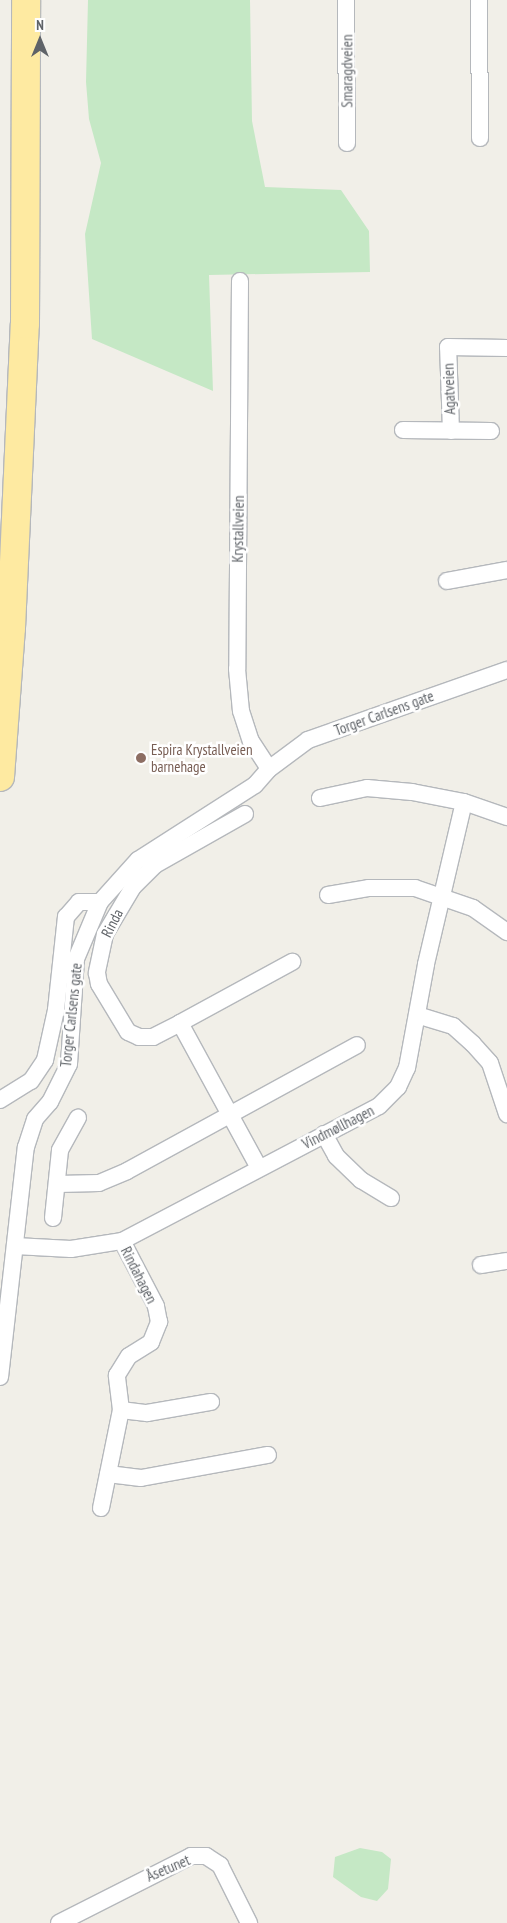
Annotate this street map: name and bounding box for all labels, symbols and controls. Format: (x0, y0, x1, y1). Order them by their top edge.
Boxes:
north arrow (15, 15, 65, 65)
text: N (36, 16, 44, 34)
street label: Smaragdveien (338, 34, 356, 108)
street label: Agatveien (439, 363, 459, 415)
street label: Krystallveien (228, 495, 248, 563)
street label: Torger Carlsens gate (332, 687, 436, 739)
place label: Espira Krystallveien barnehage (151, 740, 253, 775)
marker: Espira Krystallveien barnehage (135, 752, 147, 764)
street label: Rinda (97, 906, 127, 940)
street label: Torger Carlsens gate (57, 962, 85, 1068)
street label: Vindmøllhagen (299, 1101, 377, 1153)
street label: Rindahagen (117, 1244, 161, 1306)
street label: Åsetunet (143, 1851, 193, 1885)

